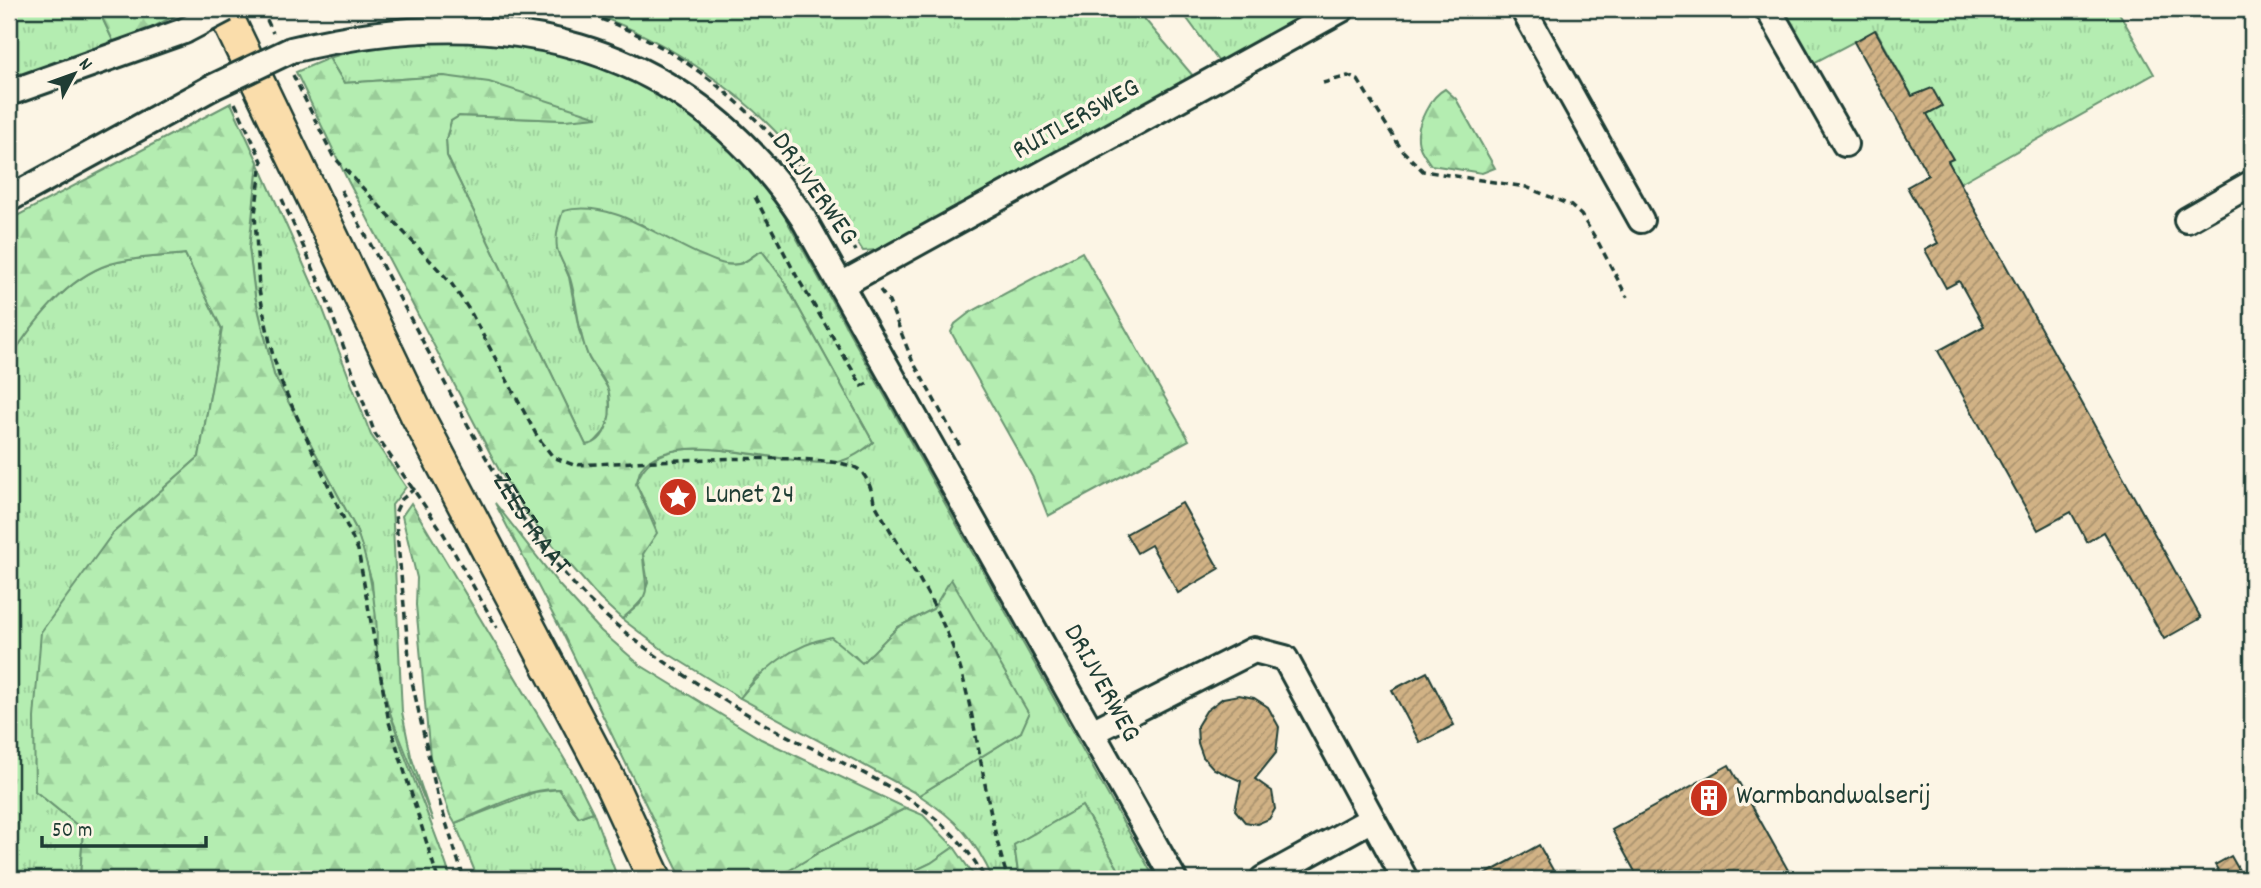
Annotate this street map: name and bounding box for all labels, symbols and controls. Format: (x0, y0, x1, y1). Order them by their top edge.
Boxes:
north arrow (38, 38, 108, 108)
text: N (71, 53, 97, 78)
street label: RUITLERSWEG (1006, 70, 1148, 172)
street label: DRIJVERWEG (759, 125, 867, 255)
street label: ZEESTRAAT (480, 467, 579, 585)
place icon: Lunet 24 (657, 476, 699, 518)
place label: Lunet 24 (705, 477, 794, 517)
street label: DRIJVERWEG (1051, 618, 1149, 750)
building icon: Warmbandwalserij (1688, 777, 1730, 819)
place label: Warmbandwalserij (1736, 778, 1931, 818)
scale bar (42, 804, 206, 848)
text: 50 m (52, 817, 92, 847)

